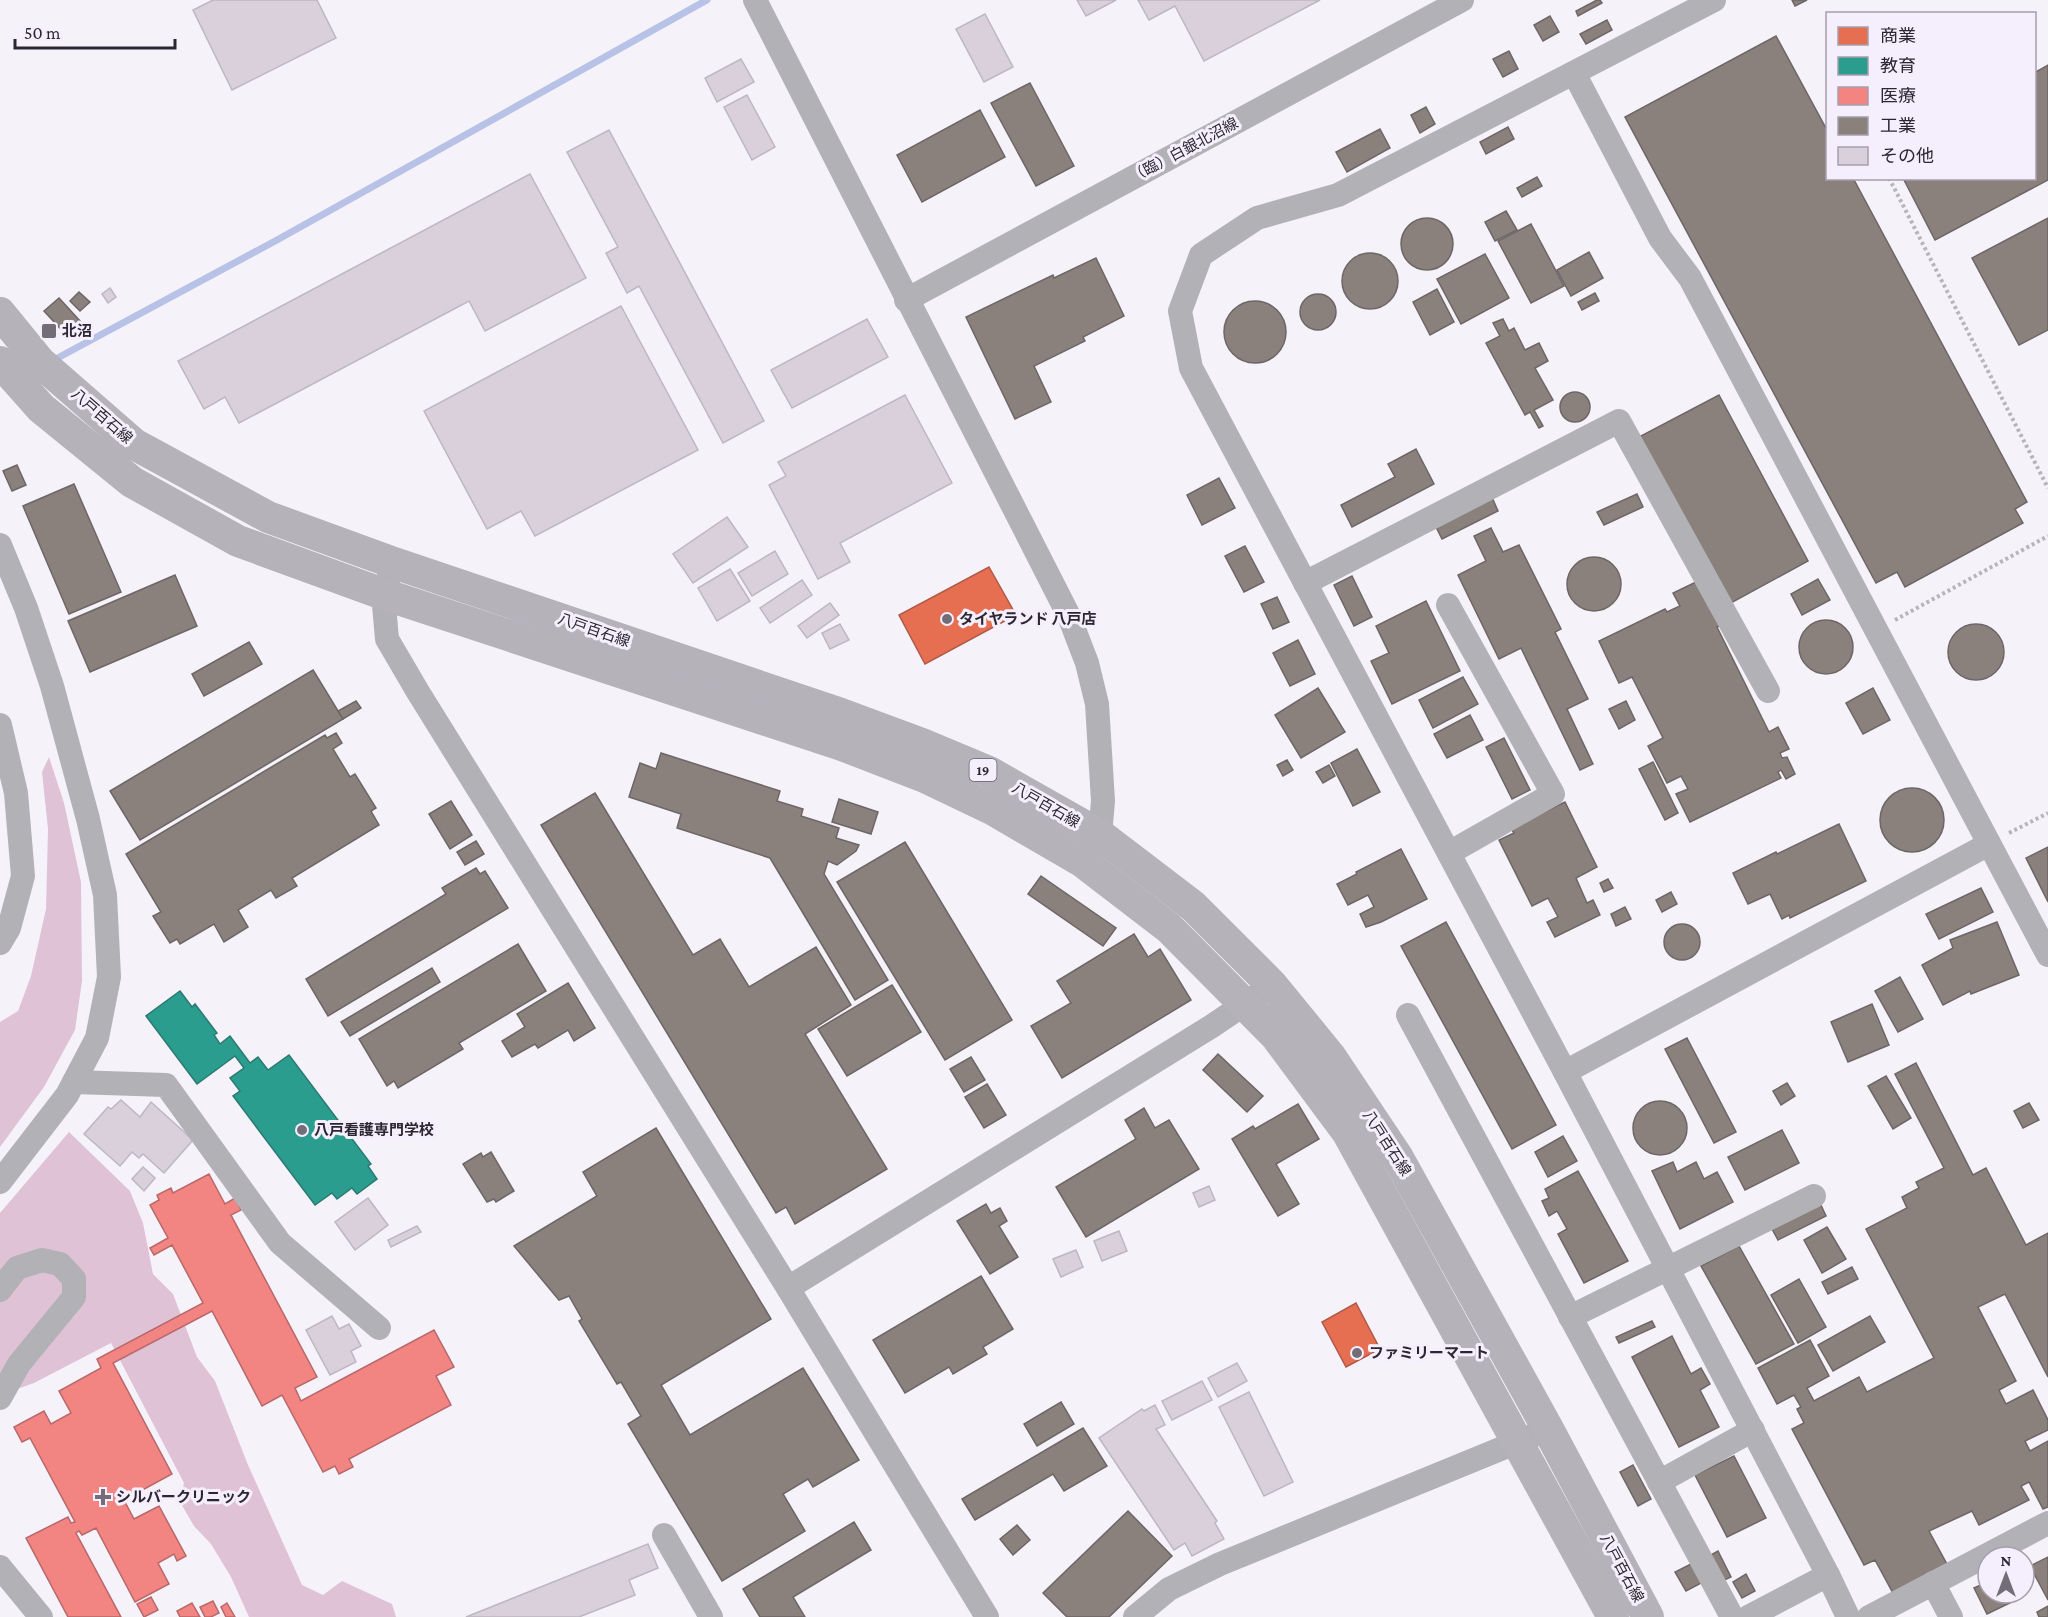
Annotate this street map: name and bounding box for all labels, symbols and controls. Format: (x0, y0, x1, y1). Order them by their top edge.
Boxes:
scale bar (15, 12, 176, 50)
legend (1826, 12, 2036, 180)
text: 50 m (24, 23, 61, 43)
text: 商業 (1880, 26, 1916, 46)
text: 教育 (1880, 56, 1916, 76)
text: 医療 (1880, 86, 1916, 106)
street label: （臨）白銀北沼線 (1127, 114, 1241, 185)
text: 工業 (1880, 116, 1916, 136)
text: その他 (1880, 146, 1934, 166)
marker: 北沼 (40, 322, 58, 340)
place label: 北沼 (62, 323, 92, 339)
street label: 八戸百石線 (68, 385, 136, 447)
street label: 八戸百石線 (556, 610, 632, 650)
place label: タイヤランド 八戸店 (959, 611, 1096, 627)
marker: タイヤランド 八戸店 (940, 612, 954, 626)
road number: 19 (970, 759, 996, 781)
street label: 八戸百石線 (1010, 779, 1082, 831)
street label: 八戸百石線 (1360, 1107, 1414, 1179)
place label: 八戸看護専門学校 (314, 1122, 434, 1138)
marker: 八戸看護専門学校 (295, 1123, 309, 1137)
place label: ファミリーマート (1369, 1345, 1489, 1361)
marker: ファミリーマート (1350, 1346, 1364, 1360)
marker: シルバークリニック (94, 1488, 112, 1506)
place label: シルバークリニック (116, 1489, 251, 1505)
street label: 八戸百石線 (1597, 1531, 1647, 1605)
north arrow (1976, 1545, 2036, 1605)
text: N (2001, 1552, 2012, 1569)

